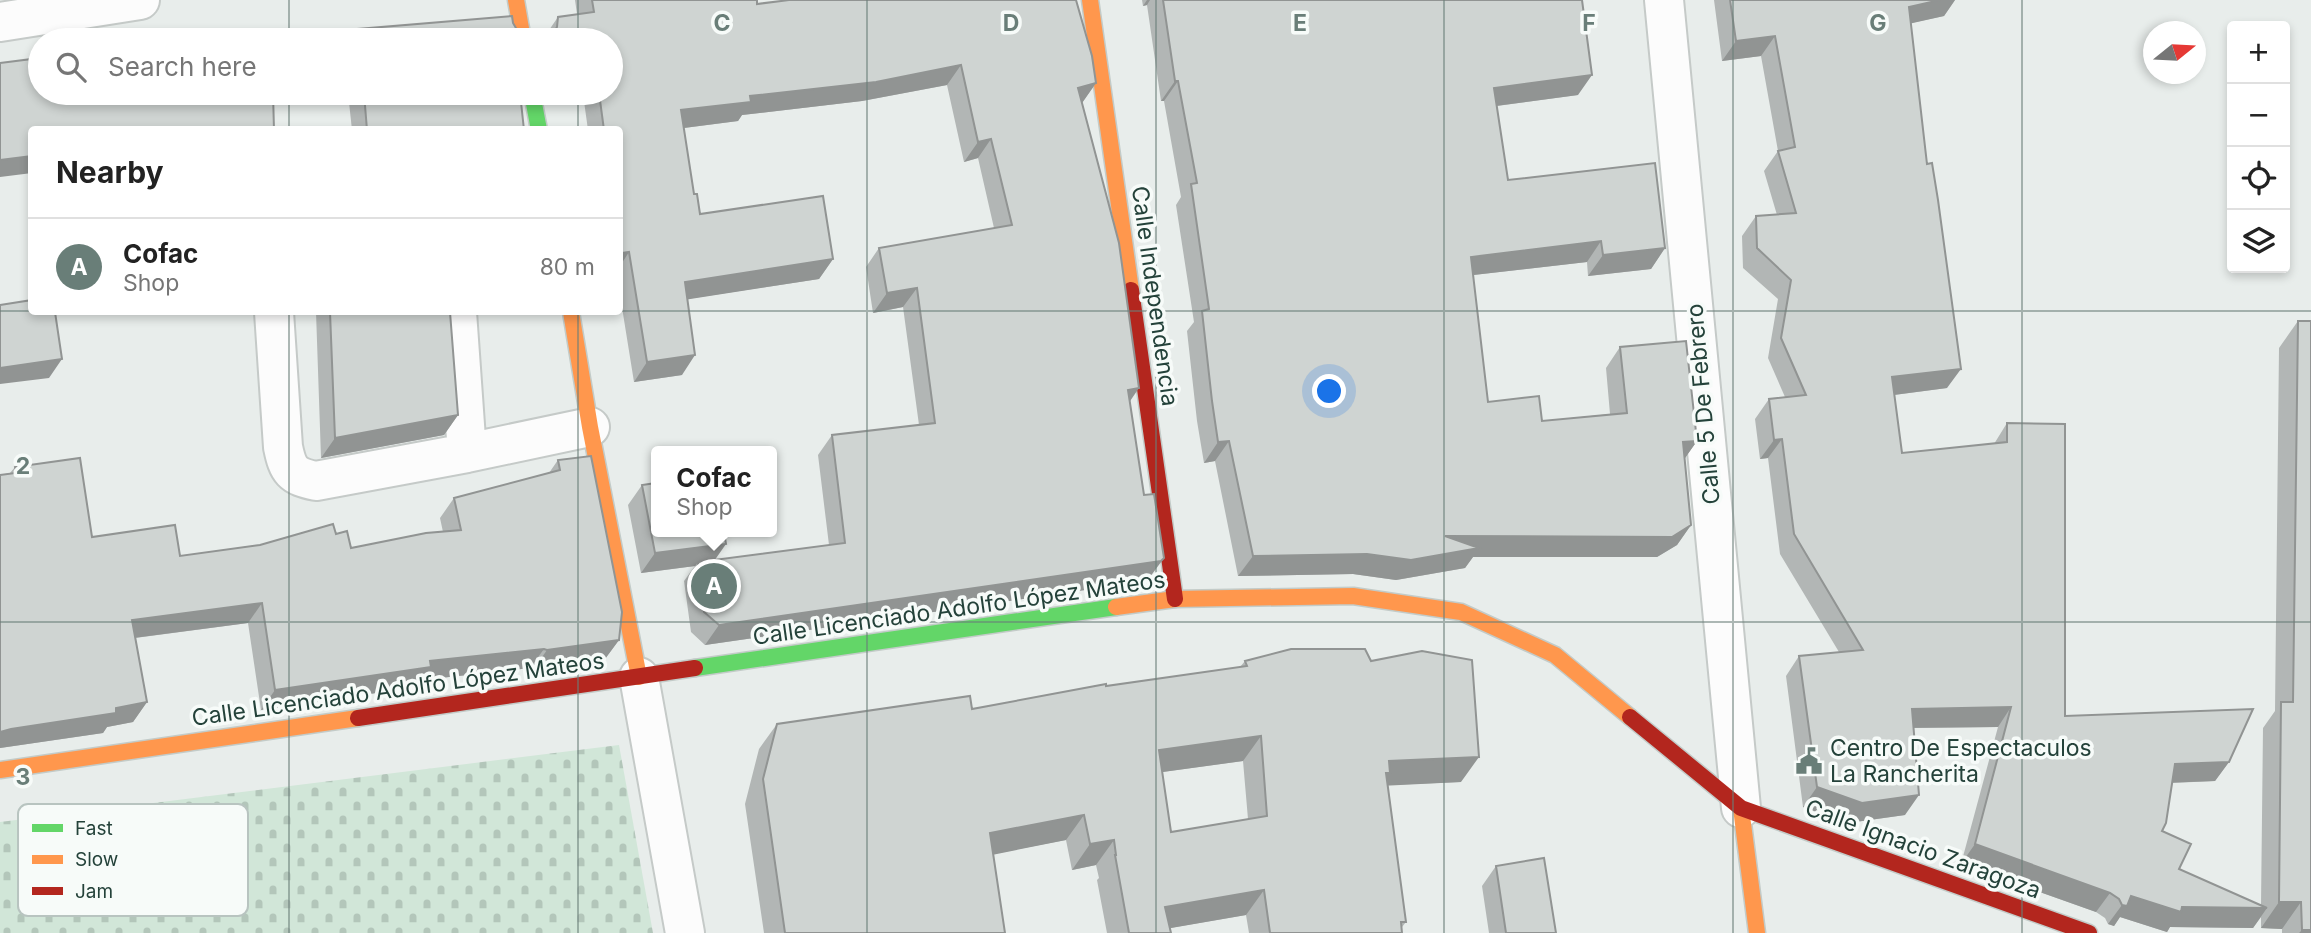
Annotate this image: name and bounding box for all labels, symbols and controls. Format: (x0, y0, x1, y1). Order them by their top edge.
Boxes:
text: C (713, 9, 731, 37)
text: D (1003, 9, 1019, 37)
text: E (1293, 9, 1307, 37)
text: F (1582, 9, 1596, 37)
text: G (1869, 9, 1887, 37)
north arrow (2143, 21, 2206, 84)
map controls (2227, 21, 2290, 273)
button: + (2227, 21, 2290, 84)
search box (28, 28, 623, 105)
icon: search (52, 48, 90, 86)
text: Search here (108, 51, 257, 82)
button: − (2227, 84, 2290, 147)
button: locate (2227, 147, 2290, 210)
text: Nearby (56, 154, 164, 190)
street label: Calle Independencia (1126, 184, 1184, 408)
button: layers (2227, 210, 2290, 273)
text: Cofac (123, 238, 198, 269)
text: A (70, 253, 88, 281)
text: 80 m (540, 253, 595, 281)
text: Shop (123, 269, 179, 297)
street label: Calle 5 De Febrero (1680, 302, 1726, 506)
your location (1312, 374, 1346, 408)
popup (651, 446, 777, 537)
text: 2 (16, 452, 30, 480)
text: Cofac (676, 462, 752, 493)
text: Shop (676, 493, 733, 521)
pin: A (691, 560, 737, 612)
street label: Calle Licenciado Adolfo López Mateos (751, 565, 1167, 651)
street label: Calle Licenciado Adolfo López Mateos (190, 646, 606, 732)
place label: Centro De Espectaculos La Rancherita (1830, 734, 2092, 788)
public building icon: Centro De Espectaculos La Rancherita (1794, 746, 1824, 776)
text: 3 (16, 763, 30, 791)
street label: Calle Ignacio Zaragoza (1801, 793, 2045, 905)
legend (18, 804, 248, 916)
text: Fast (75, 817, 113, 840)
text: Slow (75, 848, 118, 871)
text: Jam (75, 880, 113, 903)

